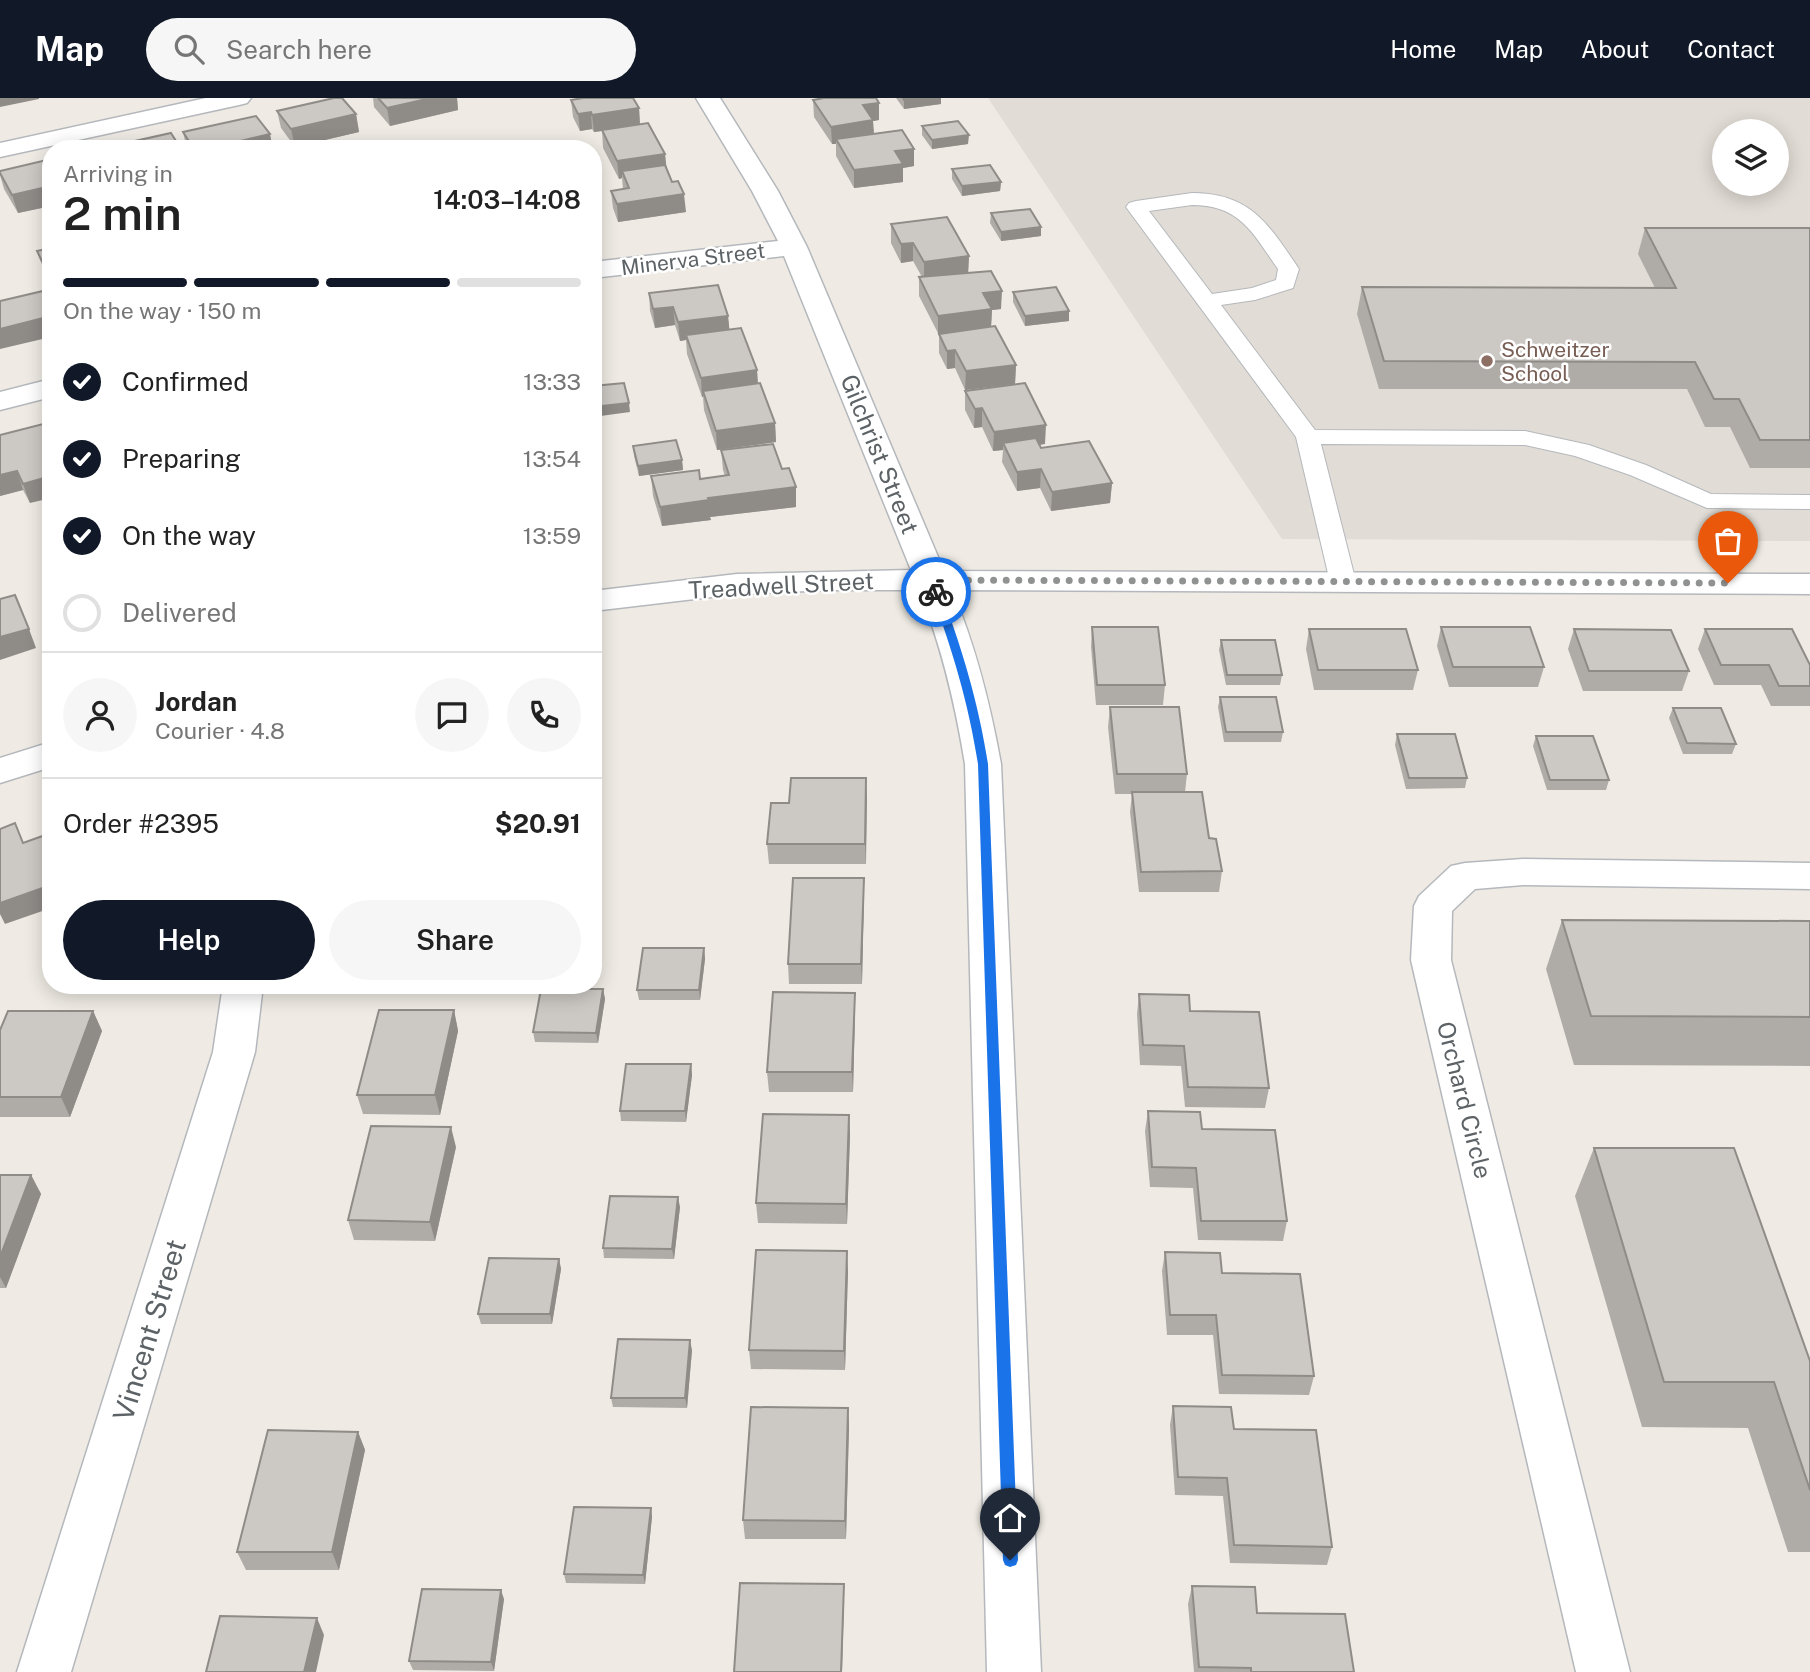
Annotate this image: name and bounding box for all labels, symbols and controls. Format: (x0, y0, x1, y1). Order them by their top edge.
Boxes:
search box (146, 18, 636, 81)
text: Map (35, 30, 104, 68)
icon: search (170, 30, 208, 68)
text: Search here (226, 34, 372, 65)
text: Home (1390, 35, 1456, 63)
text: Map (1494, 35, 1543, 63)
text: About (1581, 35, 1649, 63)
text: Contact (1687, 35, 1775, 63)
map controls (1712, 119, 1789, 196)
button: layers (1712, 119, 1789, 196)
text: Arriving in (63, 160, 173, 187)
text: 14:03–14:08 (433, 184, 581, 215)
text: 2 min (63, 186, 182, 240)
street label: Minerva Street (620, 238, 766, 280)
text: On the way · 150 m (63, 297, 261, 324)
place label: Schweitzer School (1501, 337, 1610, 386)
marker: Schweitzer School (1479, 353, 1495, 369)
icon: check (63, 363, 101, 401)
text: Confirmed (122, 366, 249, 397)
text: 13:33 (523, 368, 581, 395)
street label: Gilchrist Street (835, 370, 925, 538)
icon: check (63, 440, 101, 478)
text: Preparing (122, 443, 241, 474)
text: 13:54 (523, 445, 581, 472)
pin (1698, 511, 1758, 583)
icon: check (63, 517, 101, 555)
text: On the way (122, 520, 256, 551)
text: 13:59 (523, 522, 581, 549)
icon: bag (1709, 522, 1747, 560)
courier (901, 557, 971, 627)
street label: Treadwell Street (687, 566, 875, 604)
icon: bike (917, 573, 955, 611)
text: Delivered (122, 597, 237, 628)
button: person (63, 678, 137, 752)
button: chat (415, 678, 489, 752)
button: phone (507, 678, 581, 752)
text: Jordan (155, 686, 237, 717)
text: Courier · 4.8 (155, 717, 285, 744)
text: Order #2395 (63, 808, 219, 839)
text: $20.91 (495, 808, 581, 839)
button: Help (63, 900, 315, 980)
button: Share (329, 900, 581, 980)
street label: Orchard Circle (1432, 1019, 1498, 1181)
street label: Vincent Street (106, 1235, 192, 1425)
pin (980, 1488, 1040, 1560)
icon: home (991, 1499, 1029, 1537)

